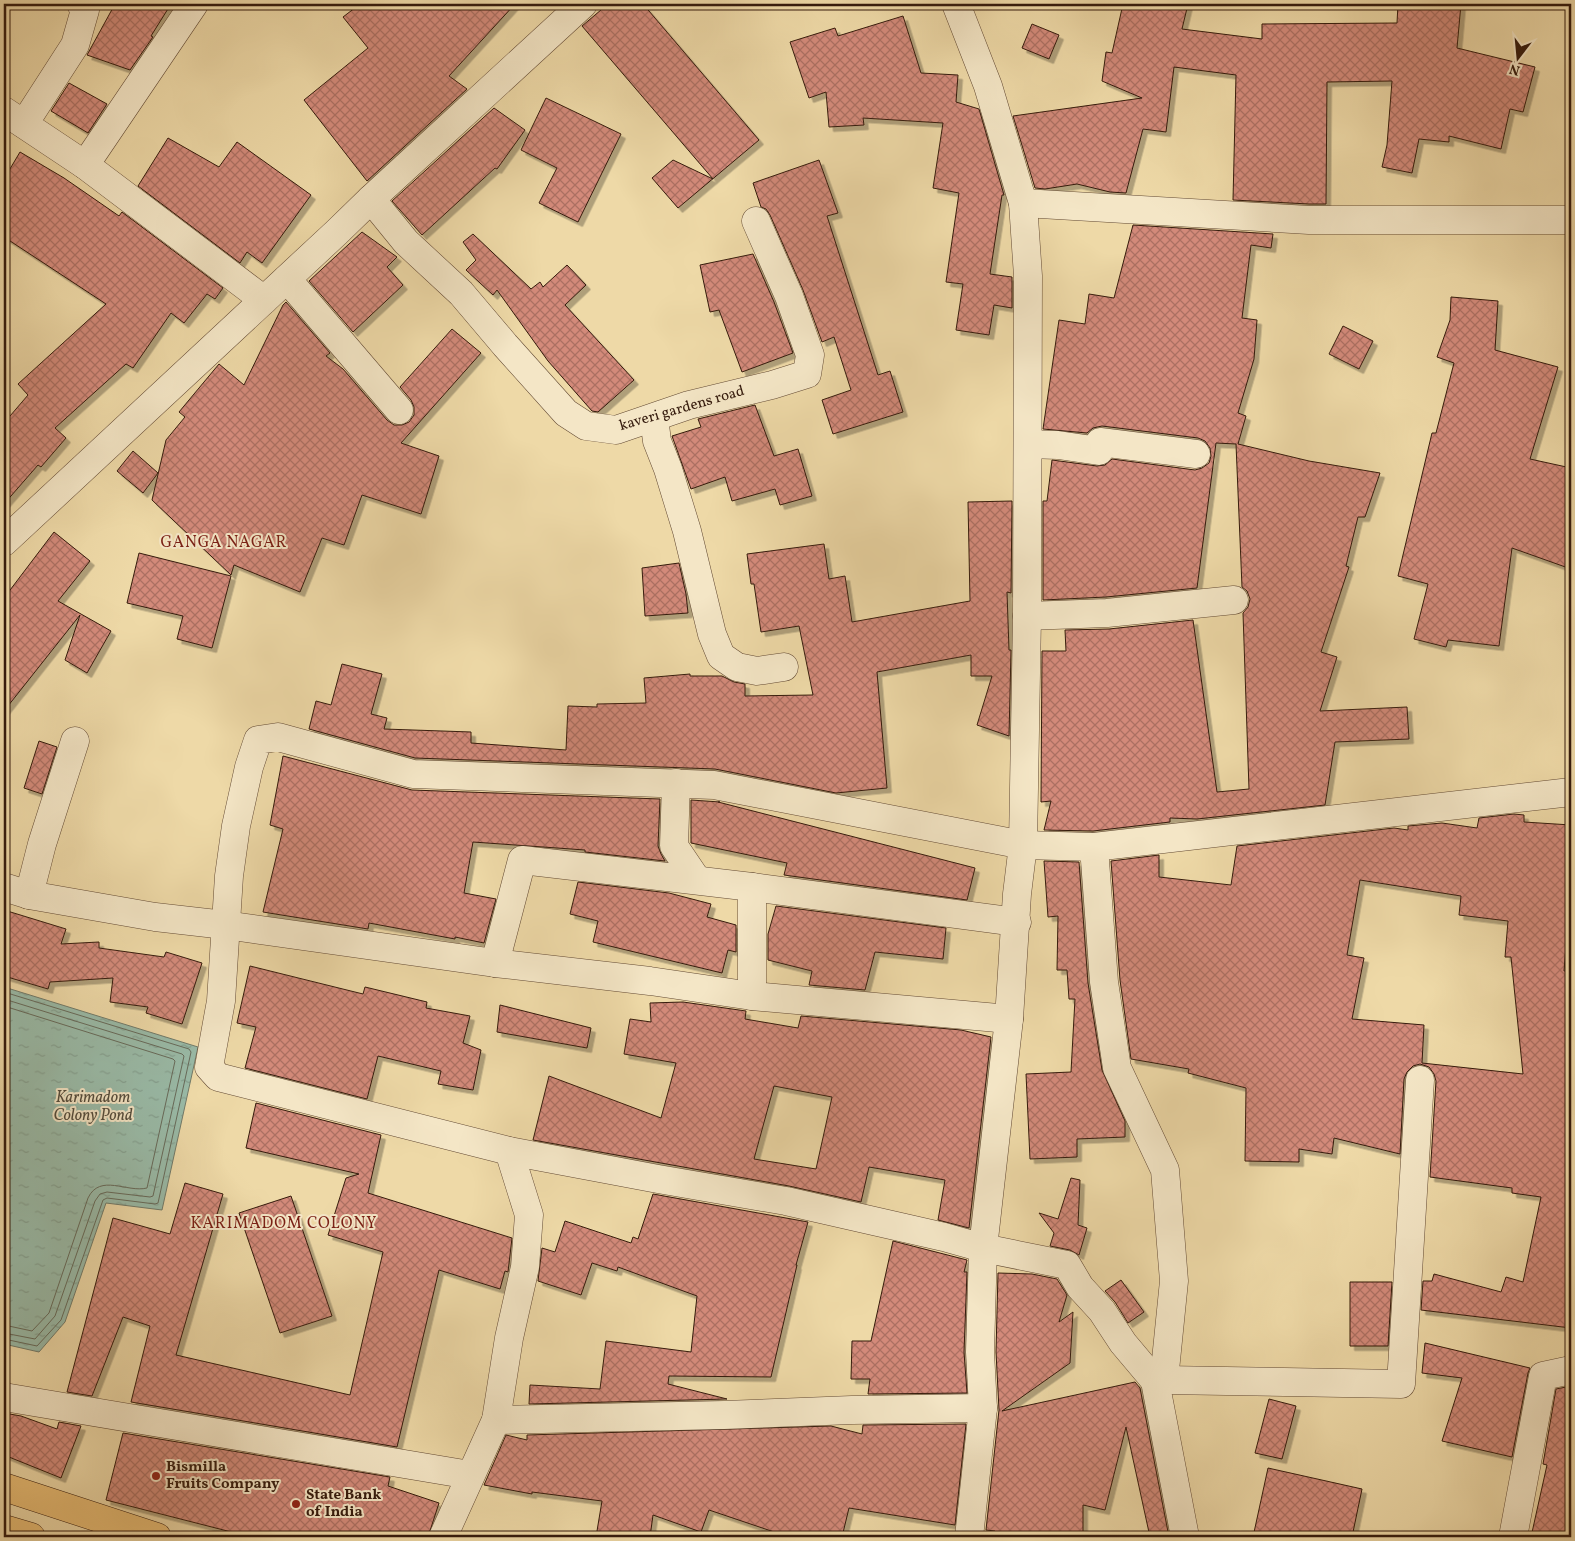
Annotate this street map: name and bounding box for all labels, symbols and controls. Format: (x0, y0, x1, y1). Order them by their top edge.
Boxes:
north arrow (1492, 32, 1542, 82)
text: N (1507, 59, 1522, 80)
street label: kaveri gardens road (617, 381, 747, 437)
district label: GANGA NAGAR (161, 532, 287, 554)
water label: Karimadom Colony Pond (53, 1087, 133, 1127)
district label: KARIMADOM COLONY (191, 1213, 377, 1235)
place label: Bismilla Fruits Company (166, 1457, 280, 1495)
marker: Bismilla Fruits Company (150, 1470, 162, 1482)
place label: State Bank of India (306, 1485, 381, 1523)
marker: State Bank of India (290, 1498, 302, 1510)

